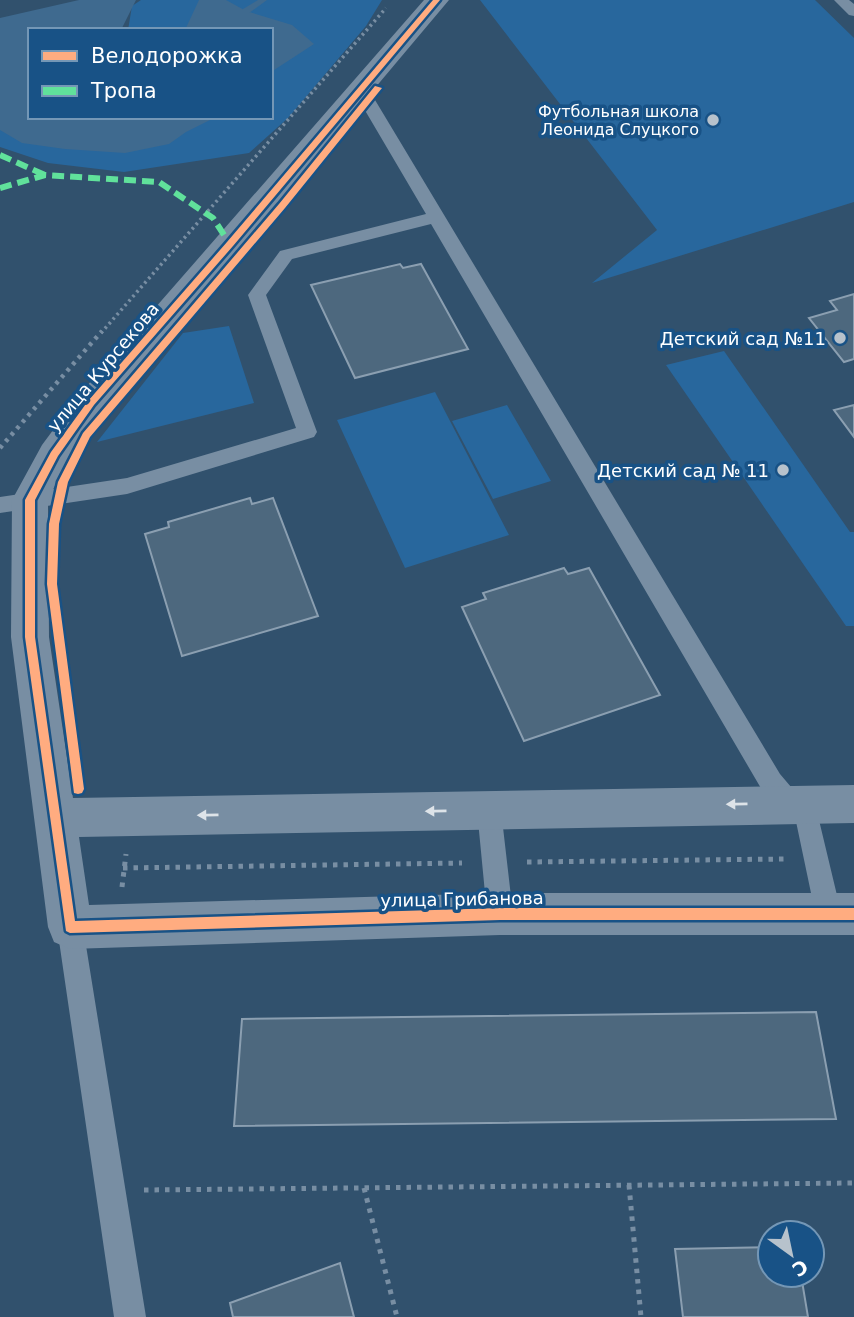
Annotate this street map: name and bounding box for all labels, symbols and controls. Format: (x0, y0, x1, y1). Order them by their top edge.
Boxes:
legend (28, 28, 273, 119)
text: Велодорожка (91, 44, 243, 68)
text: Тропа (90, 79, 157, 103)
place label: Футбольная школа Леонида Слуцкого (538, 102, 699, 139)
marker: Футбольная школа Леонида Слуцкого (705, 112, 721, 128)
street label: улица Курсекова (43, 298, 163, 436)
place label: Детский сад №11 (660, 328, 826, 349)
marker: Детский сад №11 (832, 330, 848, 346)
place label: Детский сад № 11 (597, 460, 769, 481)
marker: Детский сад № 11 (775, 462, 791, 478)
one-way arrow (726, 799, 748, 810)
one-way arrow (425, 805, 447, 817)
one-way arrow (197, 809, 219, 821)
street label: улица Грибанова (380, 887, 544, 911)
north arrow (756, 1219, 826, 1289)
text: С (788, 1255, 812, 1281)

